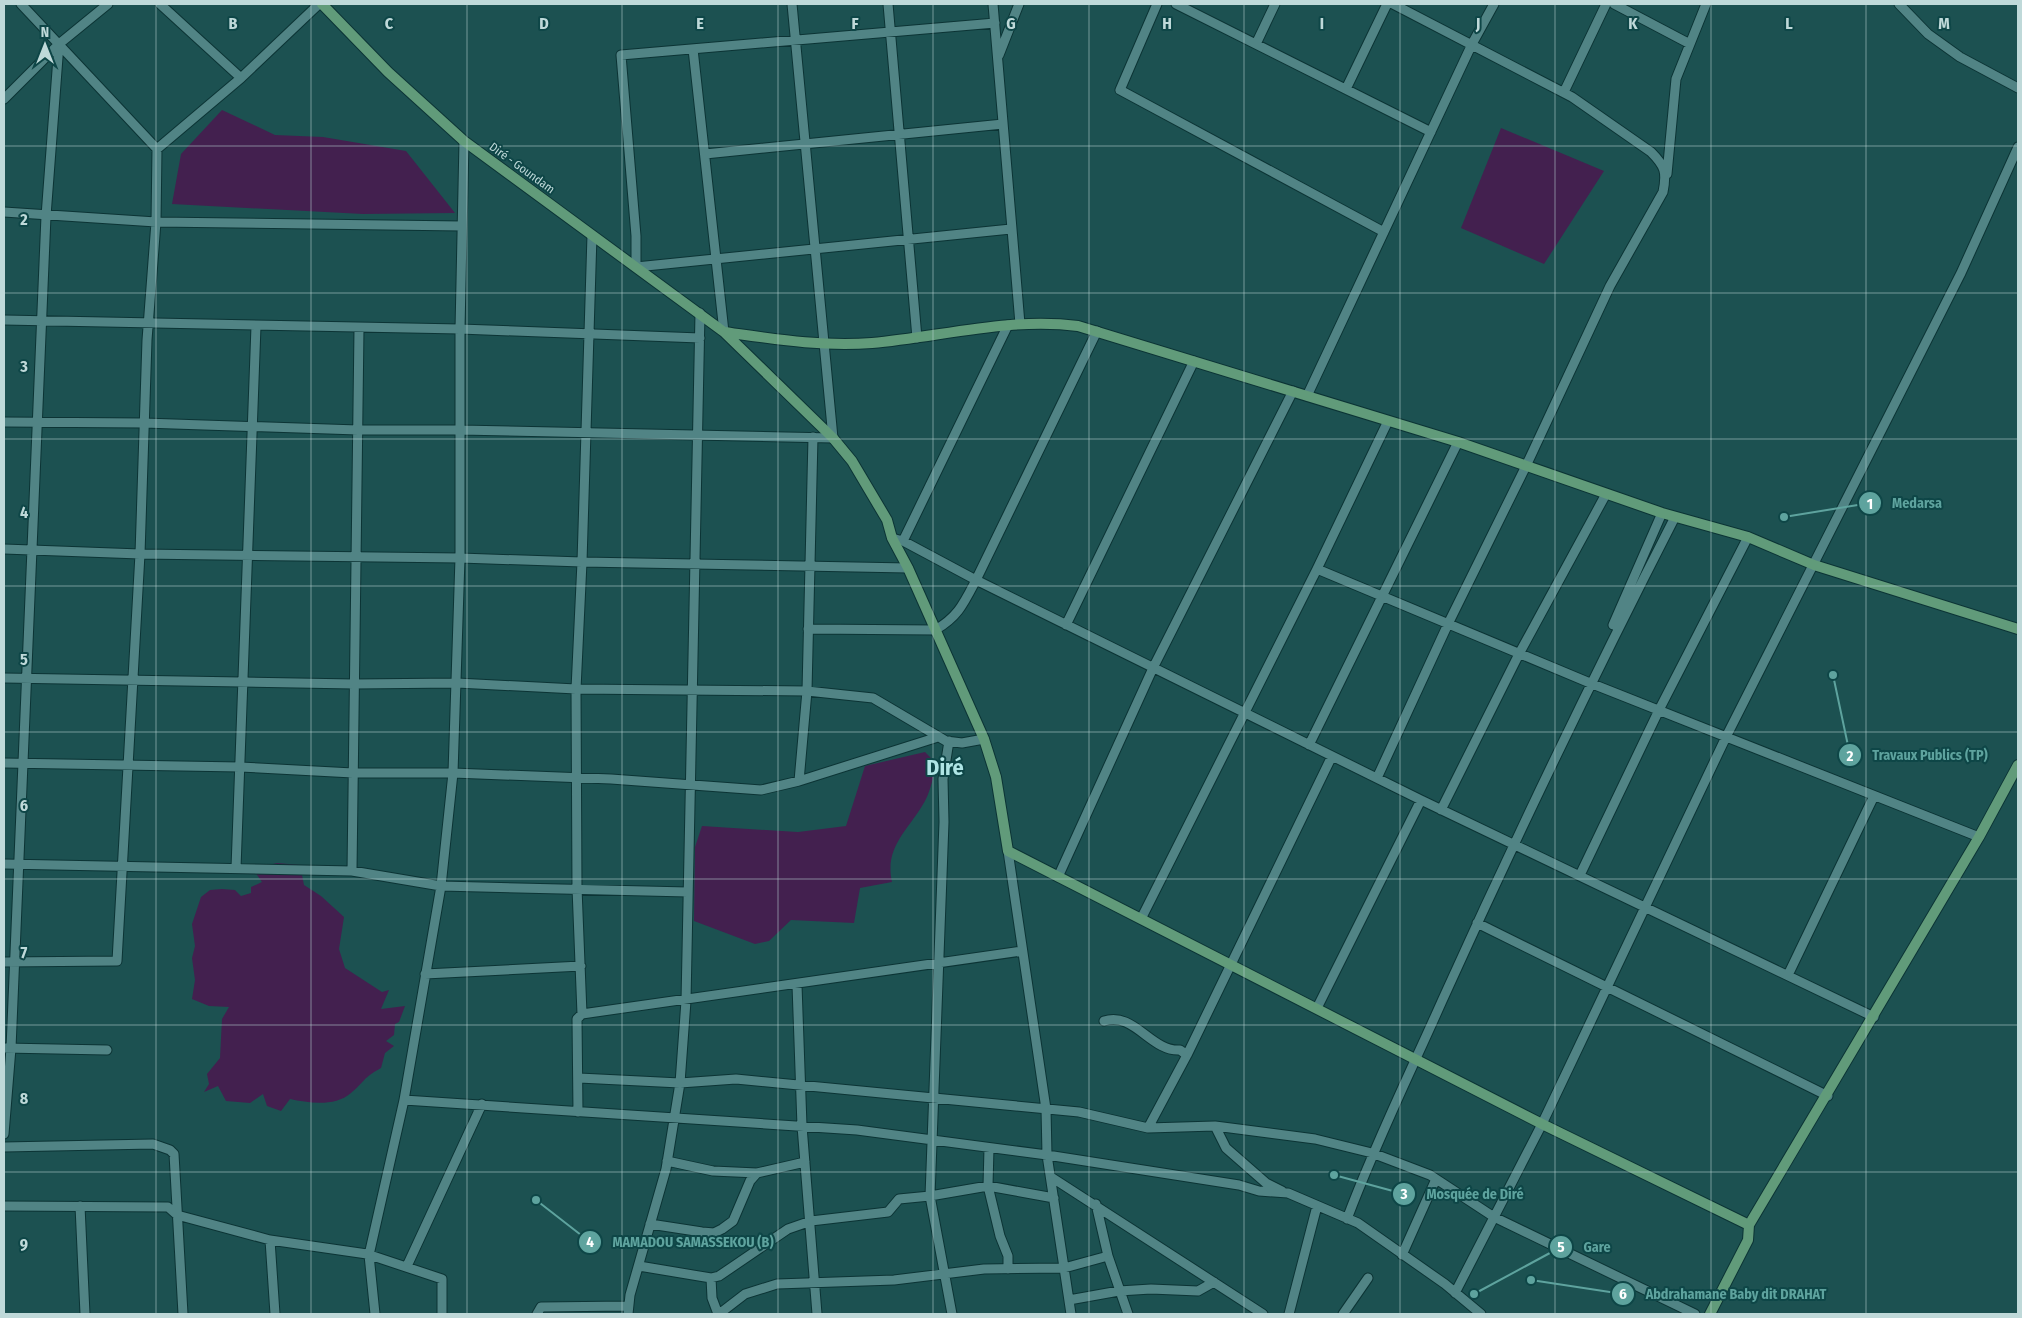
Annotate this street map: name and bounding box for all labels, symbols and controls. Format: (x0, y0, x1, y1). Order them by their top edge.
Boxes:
text: B (229, 14, 238, 33)
text: C (385, 14, 394, 33)
text: D (539, 14, 549, 33)
text: E (696, 14, 704, 33)
text: F (851, 14, 859, 33)
text: G (1006, 14, 1016, 33)
text: H (1162, 14, 1172, 33)
text: I (1320, 14, 1324, 33)
text: J (1475, 14, 1480, 33)
text: K (1628, 14, 1638, 33)
text: L (1785, 14, 1793, 33)
text: M (1938, 14, 1950, 33)
north arrow (20, 20, 70, 70)
text: N (41, 24, 49, 41)
street label: Diré - Goundam (487, 140, 557, 196)
text: 2 (19, 210, 28, 229)
text: 3 (19, 357, 28, 376)
callout: Medarsa (1858, 489, 1952, 518)
text: 1 (1867, 495, 1873, 513)
text: Medarsa (1892, 495, 1942, 512)
text: 4 (20, 503, 28, 522)
text: 5 (20, 650, 28, 669)
callout: Travaux Publics (TP) (1837, 741, 1998, 770)
text: 2 (1846, 747, 1854, 765)
text: Travaux Publics (TP) (1872, 747, 1988, 764)
district label: Diré (926, 754, 964, 781)
text: 6 (20, 796, 28, 815)
text: 7 (21, 943, 28, 962)
text: 8 (20, 1089, 29, 1108)
callout: Mosquée de Diré (1392, 1179, 1534, 1208)
text: 3 (1399, 1185, 1408, 1203)
text: Mosquée de Diré (1426, 1186, 1524, 1203)
callout: MAMADOU SAMASSEKOU (B) (578, 1228, 784, 1257)
text: 4 (586, 1233, 594, 1251)
callout: Gare (1549, 1233, 1621, 1262)
text: MAMADOU SAMASSEKOU (B) (612, 1234, 774, 1251)
text: 9 (20, 1235, 28, 1254)
text: 5 (1557, 1238, 1565, 1256)
text: Gare (1583, 1239, 1611, 1256)
callout: Abdrahamane Baby dit DRAHAT (1610, 1279, 1836, 1308)
text: 6 (1619, 1285, 1627, 1303)
text: Abdrahamane Baby dit DRAHAT (1645, 1286, 1826, 1303)

